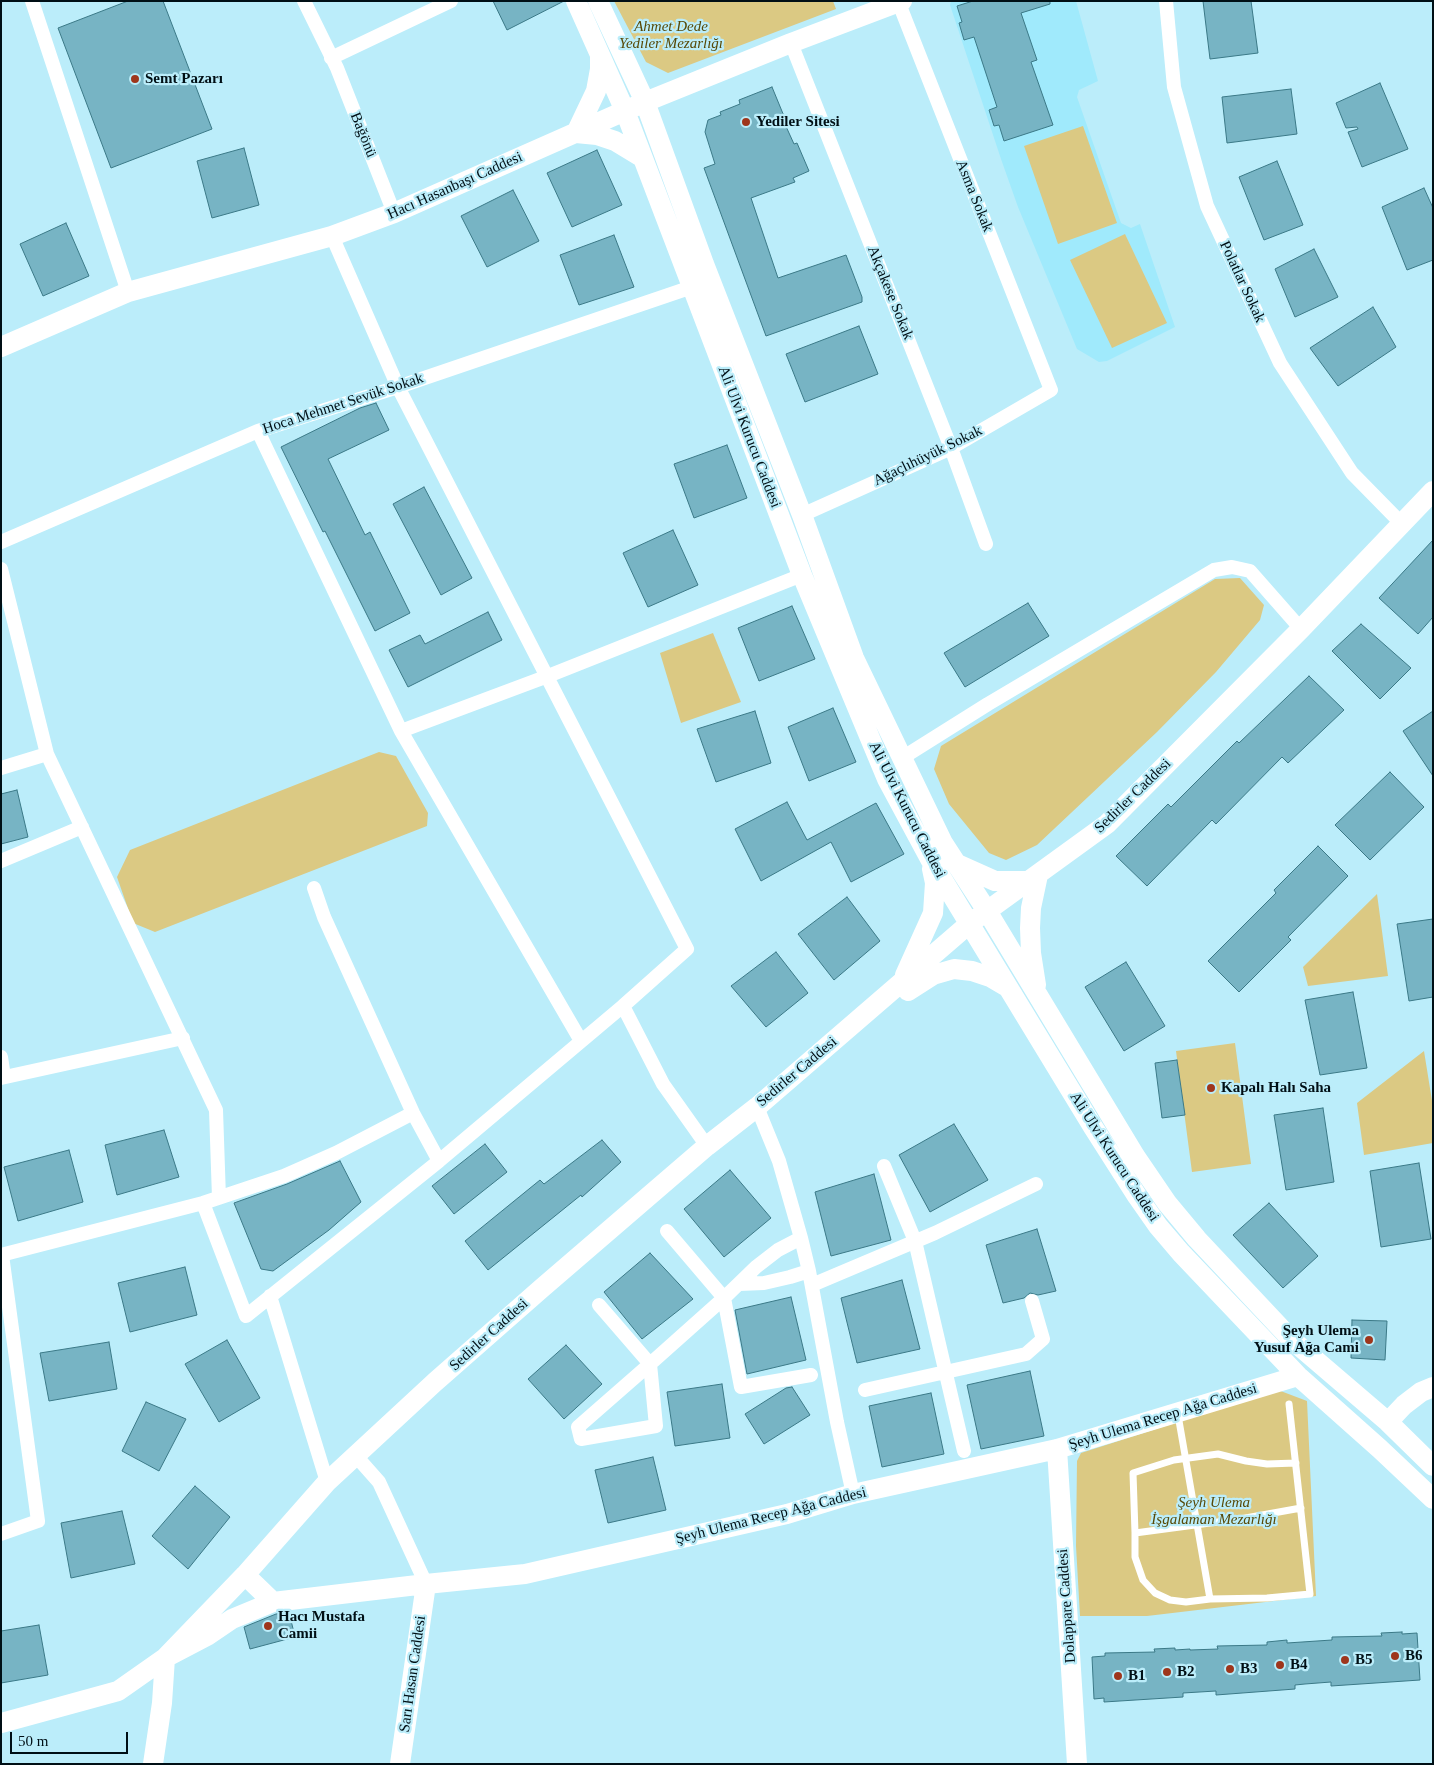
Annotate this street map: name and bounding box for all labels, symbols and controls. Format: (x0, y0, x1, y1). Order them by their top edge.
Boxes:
park label: Ahmet Dede Yediler Mezarlığı (619, 18, 723, 53)
place label: Semt Pazarı (145, 70, 223, 88)
marker: Semt Pazarı (129, 73, 141, 85)
street label: Bağönü (346, 110, 380, 160)
place label: Yediler Sitesi (756, 113, 840, 131)
marker: Yediler Sitesi (740, 116, 752, 128)
street label: Hacı Hasanbaşı Caddesi (385, 148, 525, 224)
street label: Asma Sokak (951, 157, 997, 235)
street label: Polatlar Sokak (1215, 238, 1269, 326)
street label: Akçakese Sokak (863, 243, 917, 343)
street label: Ali Ulvi Kurucu Caddesi (714, 364, 784, 510)
street label: Hoca Mehmet Sevük Sokak (260, 370, 426, 438)
street label: Ağaçlıhüyük Sokak (871, 422, 985, 490)
street label: Ali Ulvi Kurucu Caddesi (865, 739, 949, 881)
street label: Sedirler Caddesi (1091, 755, 1175, 837)
street label: Sedirler Caddesi (753, 1033, 841, 1111)
place label: Kapalı Halı Saha (1221, 1079, 1331, 1097)
marker: Kapalı Halı Saha (1205, 1082, 1217, 1094)
street label: Ali Ulvi Kurucu Caddesi (1065, 1089, 1163, 1225)
street label: Sedirler Caddesi (446, 1295, 532, 1375)
place label: Şeyh Ulema Yusuf Ağa Cami (1254, 1322, 1359, 1357)
marker: Şeyh Ulema Yusuf Ağa Cami (1363, 1334, 1375, 1346)
street label: Şeyh Ulema Recep Ağa Caddesi (1067, 1380, 1259, 1454)
street label: Şeyh Ulema Recep Ağa Caddesi (674, 1484, 868, 1548)
park label: Şeyh Ulema İşgalaman Mezarlığı (1151, 1494, 1277, 1529)
street label: Dolappare Caddesi (1054, 1548, 1080, 1664)
place label: Hacı Mustafa Camii (278, 1608, 365, 1643)
street label: Sarı Hasan Caddesi (396, 1615, 430, 1733)
marker: Hacı Mustafa Camii (262, 1620, 274, 1632)
place label: B6 (1405, 1647, 1423, 1665)
marker: B6 (1389, 1650, 1401, 1662)
place label: B5 (1355, 1651, 1373, 1669)
marker: B5 (1339, 1654, 1351, 1666)
place label: B4 (1290, 1656, 1308, 1674)
marker: B4 (1274, 1659, 1286, 1671)
place label: B3 (1240, 1660, 1258, 1678)
place label: B2 (1177, 1663, 1195, 1681)
marker: B3 (1224, 1663, 1236, 1675)
marker: B2 (1161, 1666, 1173, 1678)
place label: B1 (1128, 1667, 1146, 1685)
marker: B1 (1112, 1670, 1124, 1682)
scale bar (12, 1722, 130, 1754)
text: 50 m (18, 1733, 48, 1749)

